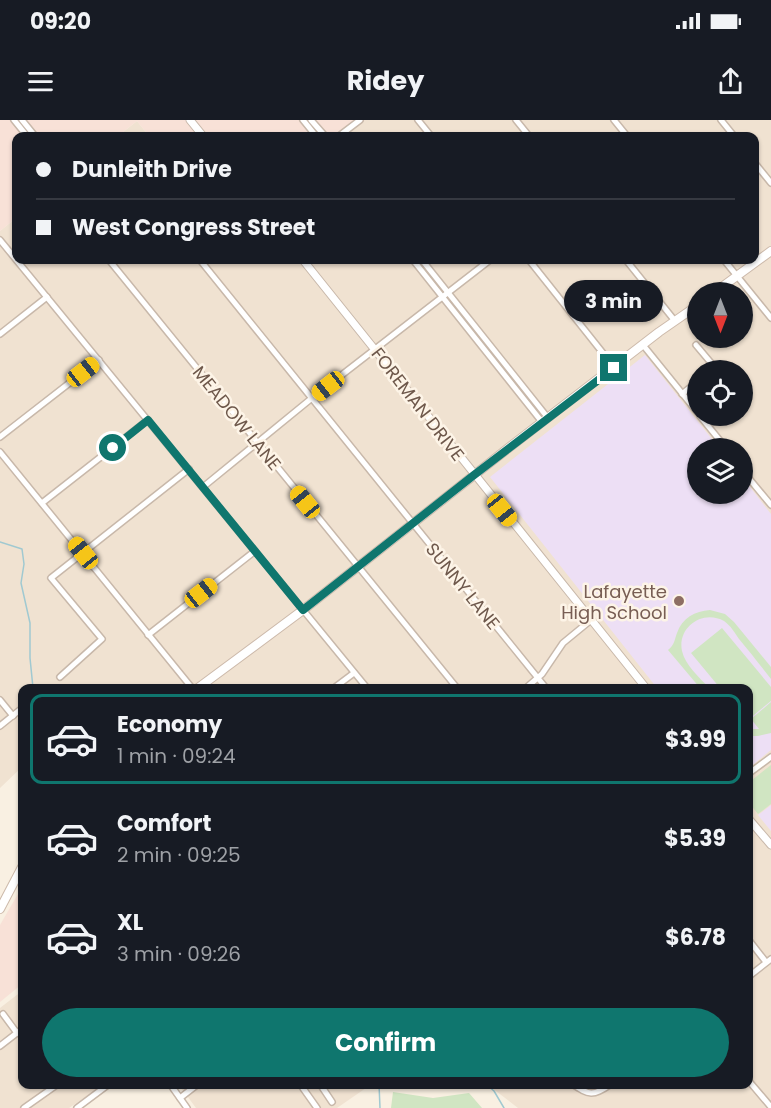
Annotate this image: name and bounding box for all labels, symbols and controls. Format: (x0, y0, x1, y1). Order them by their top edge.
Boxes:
text: 09:20 (30, 6, 91, 37)
text: Ridey (347, 62, 424, 99)
icon: menu (24, 65, 57, 98)
icon: share (714, 65, 747, 98)
text: Dunleith Drive (72, 154, 232, 185)
text: West Congress Street (72, 212, 315, 243)
callout: 3 min (564, 281, 664, 323)
north arrow (687, 282, 753, 348)
map controls (687, 282, 753, 504)
text: 3 min (585, 287, 642, 315)
street label: FOREMAN DRIVE (366, 342, 470, 466)
car (63, 354, 103, 390)
route end (600, 354, 627, 381)
street label: MEADOW LANE (187, 360, 287, 476)
button: locate (687, 360, 753, 426)
car (308, 368, 348, 404)
route start (99, 434, 126, 461)
button: layers (687, 438, 753, 504)
car (287, 482, 323, 522)
car (484, 490, 520, 530)
car (65, 533, 101, 573)
street label: SUNNY LANE (420, 537, 506, 635)
car (181, 575, 221, 611)
place label: Lafayette High School (561, 579, 667, 625)
marker: Lafayette High School (672, 594, 686, 608)
text: Economy (117, 709, 222, 740)
icon: car (45, 712, 99, 766)
text: $3.99 (665, 724, 726, 755)
text: 1 min · 09:24 (117, 742, 235, 770)
text: Comfort (117, 808, 211, 839)
icon: car (45, 811, 99, 865)
text: $5.39 (664, 823, 726, 854)
text: 2 min · 09:25 (117, 841, 241, 869)
text: XL (117, 907, 143, 938)
icon: car (45, 910, 99, 964)
text: $6.78 (665, 922, 726, 953)
text: 3 min · 09:26 (117, 940, 241, 968)
button: Confirm (42, 1008, 729, 1077)

